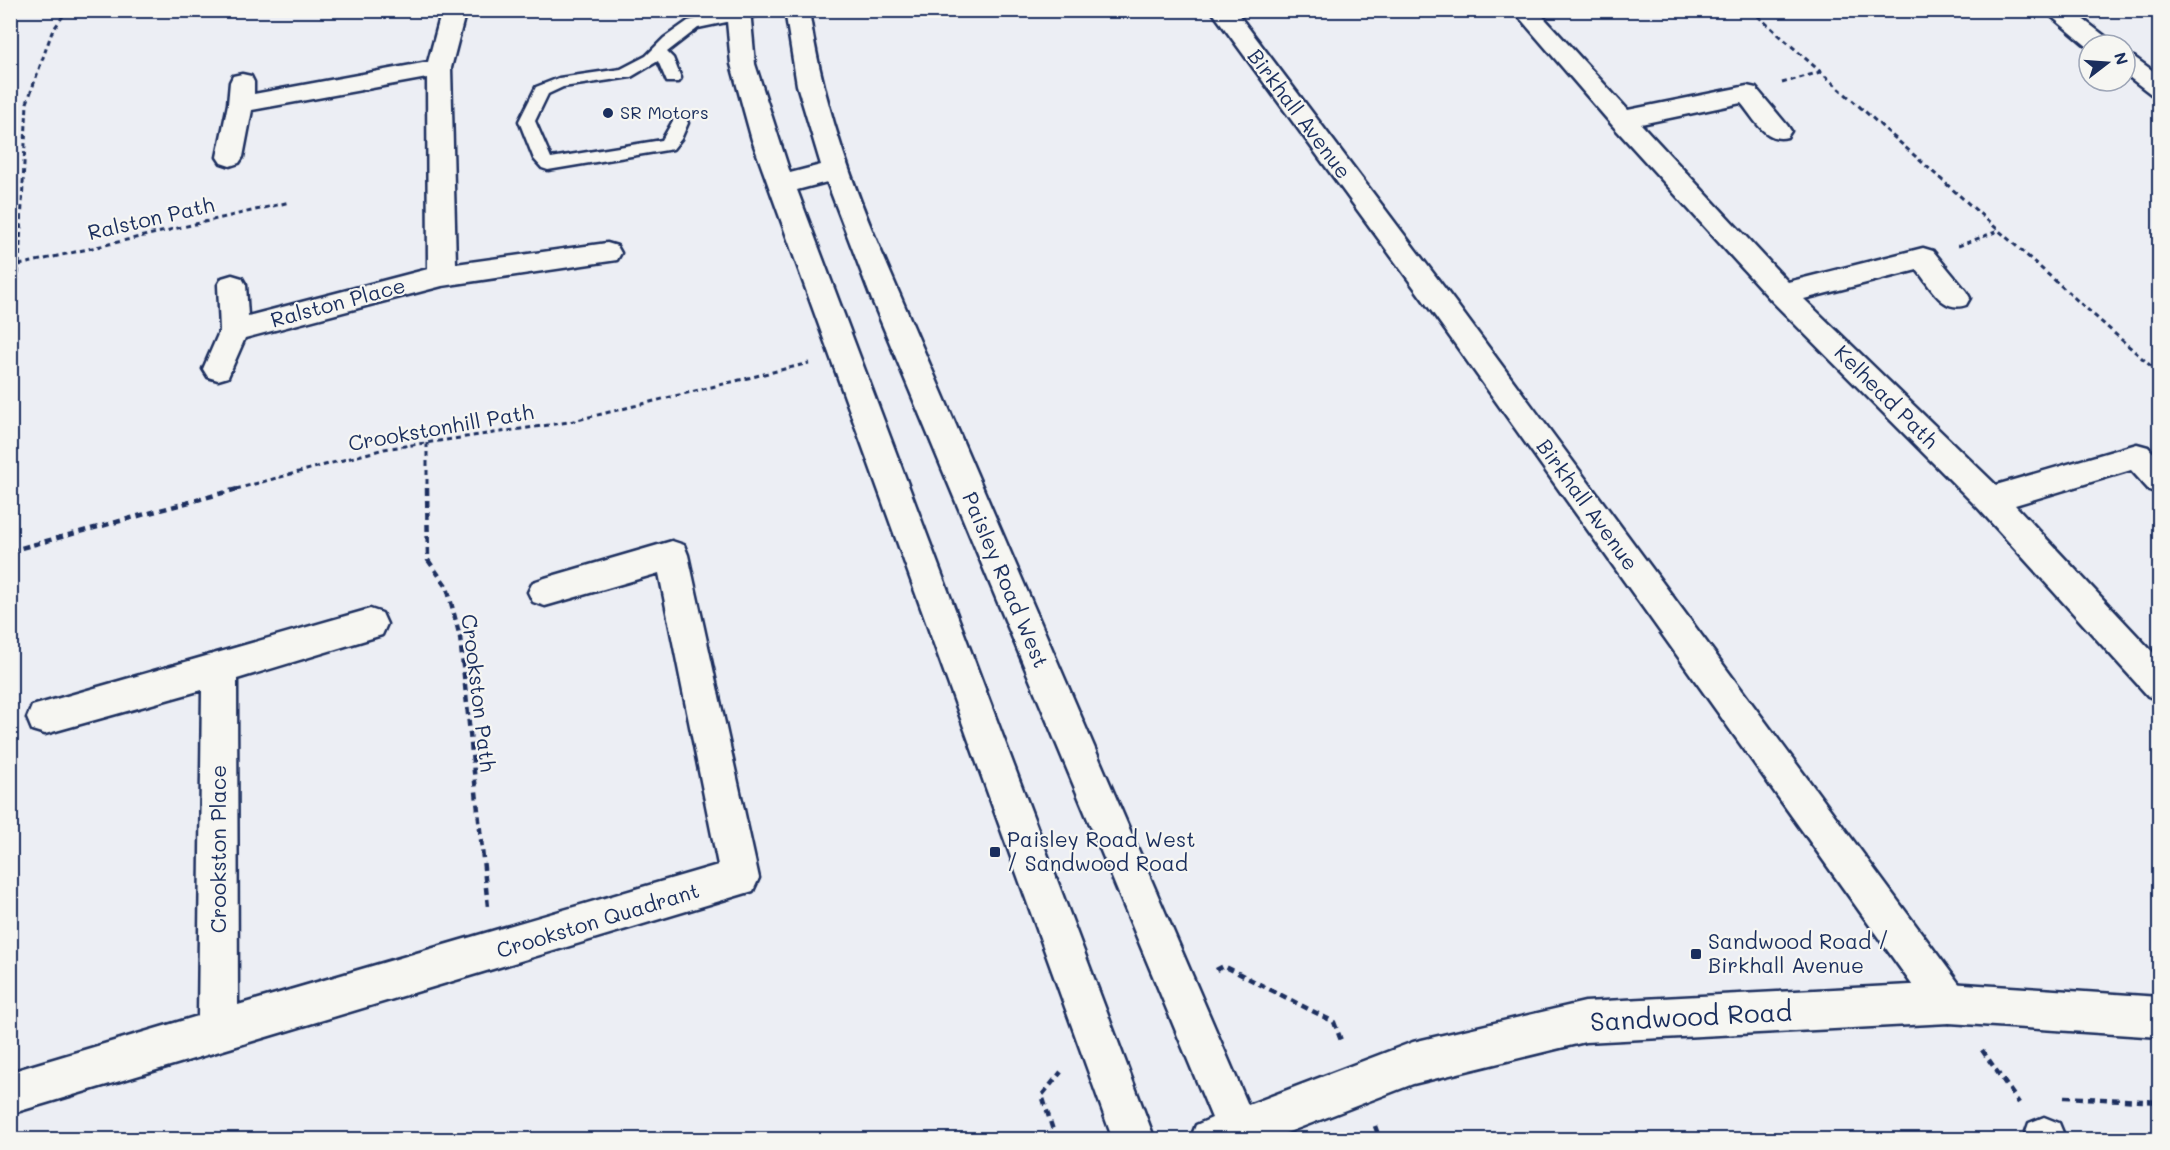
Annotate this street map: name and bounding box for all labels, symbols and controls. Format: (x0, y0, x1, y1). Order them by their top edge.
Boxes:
north arrow (2077, 33, 2137, 93)
street label: Birkhall Avenue (1242, 43, 1358, 184)
text: N (2110, 50, 2134, 67)
place label: SR Motors (620, 100, 709, 124)
marker: SR Motors (601, 106, 615, 120)
street label: Ralston Path (85, 190, 217, 245)
street label: Ralston Place (267, 271, 408, 333)
street label: Kelhead Path (1829, 338, 1945, 454)
street label: Crookstonhill Path (346, 397, 535, 456)
street label: Birkhall Avenue (1531, 433, 1645, 575)
street label: Paisley Road West (957, 487, 1056, 671)
street label: Crookston Path (456, 612, 503, 773)
street label: Crookston Place (204, 765, 231, 933)
place label: Paisley Road West / Sandwood Road (1007, 825, 1195, 876)
marker: Paisley Road West / Sandwood Road (988, 845, 1002, 859)
street label: Crookston Quadrant (493, 876, 702, 963)
place label: Sandwood Road / Birkhall Avenue (1708, 927, 1889, 978)
marker: Sandwood Road / Birkhall Avenue (1689, 947, 1703, 961)
street label: Sandwood Road (1589, 994, 1793, 1038)

